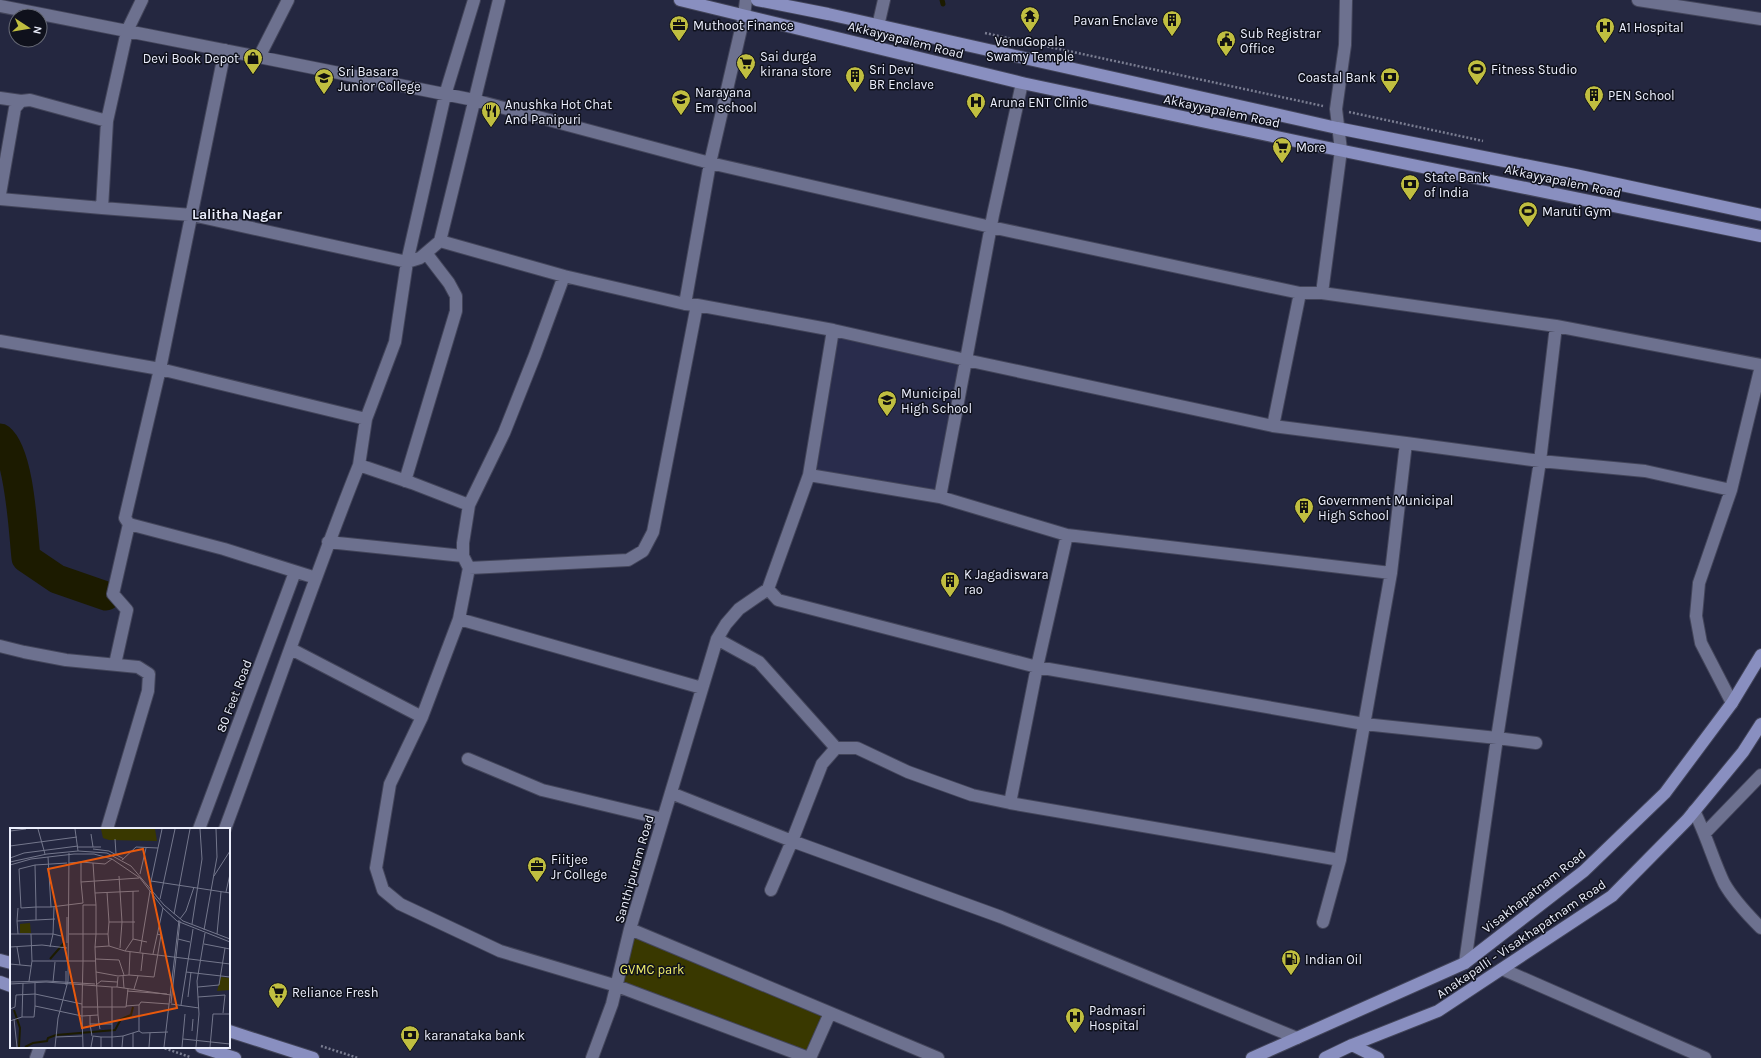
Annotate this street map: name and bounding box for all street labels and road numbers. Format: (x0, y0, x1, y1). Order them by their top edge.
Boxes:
street label: Akkayyapalem Road (847, 18, 965, 62)
street label: Akkayyapalem Road (1162, 91, 1282, 131)
street label: Akkayyapalem Road (1503, 161, 1623, 201)
street label: 80 Feet Road (213, 658, 255, 734)
street label: Santhipuram Road (611, 813, 657, 925)
street label: Visakhapatnam Road (1479, 846, 1589, 936)
street label: Anakapalli - Visakhapatnam Road (1434, 877, 1608, 1001)

